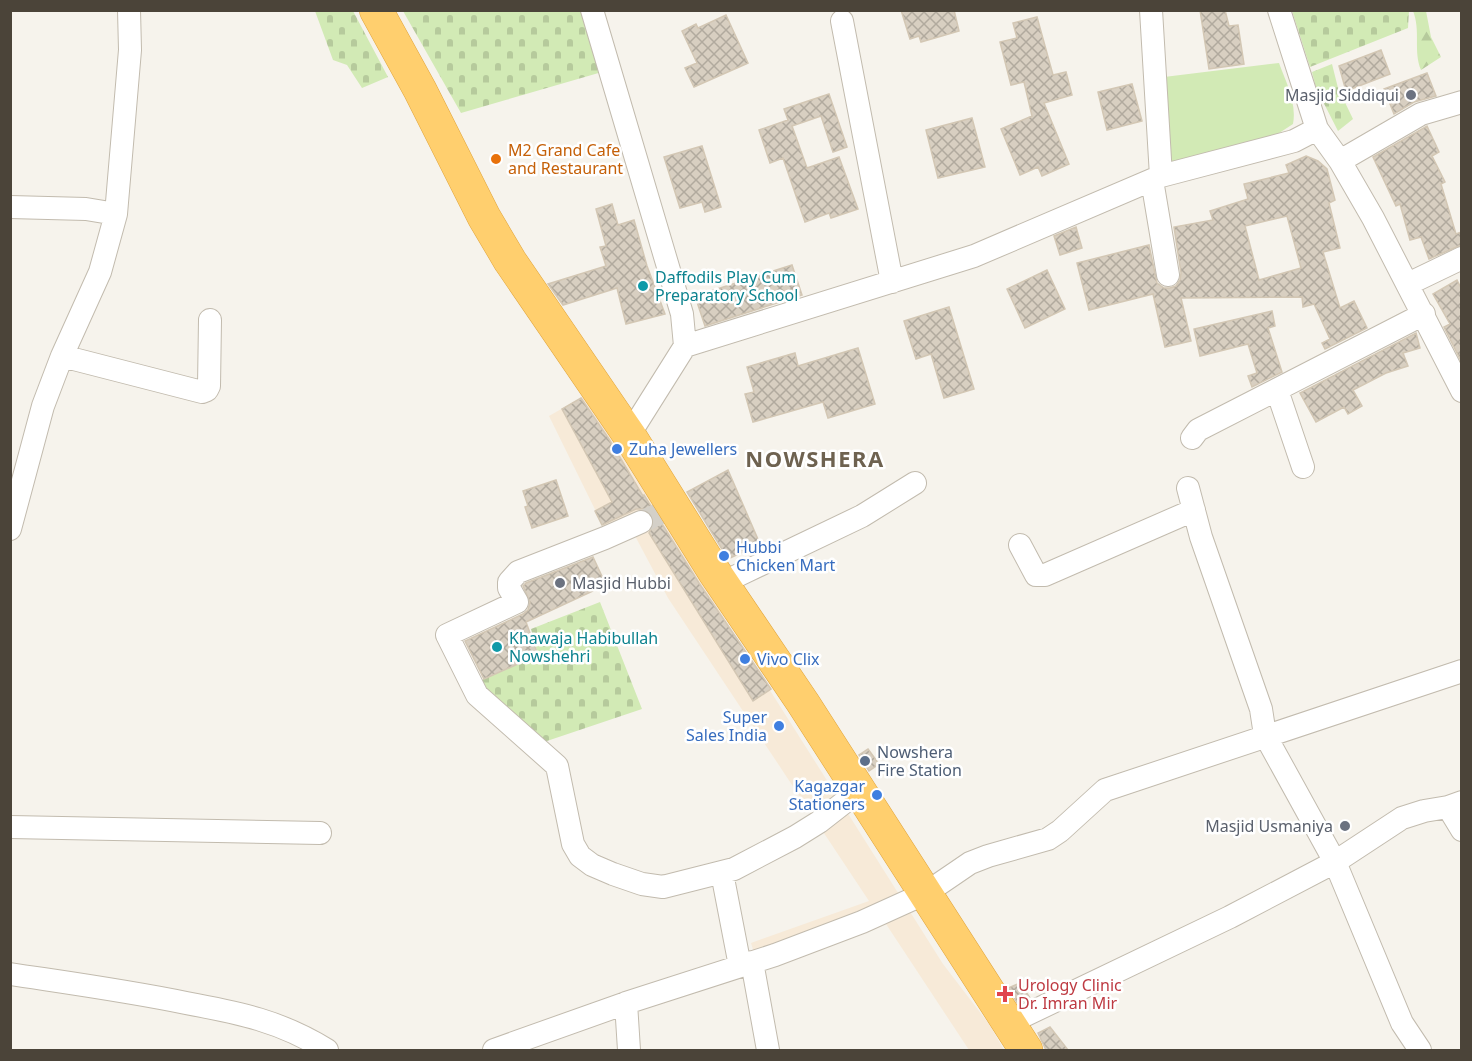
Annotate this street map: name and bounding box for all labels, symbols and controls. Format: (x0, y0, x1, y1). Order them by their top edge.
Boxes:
place label: Masjid Siddiqui (1285, 84, 1399, 106)
marker: Masjid Siddiqui (1404, 88, 1418, 102)
place label: M2 Grand Cafe and Restaurant (508, 139, 623, 179)
marker: M2 Grand Cafe and Restaurant (489, 152, 503, 166)
place label: Daffodils Play Cum Preparatory School (655, 266, 798, 306)
marker: Daffodils Play Cum Preparatory School (636, 279, 650, 293)
place label: Zuha Jewellers (629, 438, 737, 460)
marker: Zuha Jewellers (610, 442, 624, 456)
district label: NOWSHERA (745, 443, 885, 473)
place label: Hubbi Chicken Mart (736, 536, 836, 576)
marker: Hubbi Chicken Mart (717, 549, 731, 563)
place label: Masjid Hubbi (572, 572, 671, 594)
marker: Masjid Hubbi (553, 576, 567, 590)
place label: Khawaja Habibullah Nowshehri (509, 627, 658, 667)
marker: Khawaja Habibullah Nowshehri (490, 640, 504, 654)
place label: Vivo Clix (757, 648, 820, 670)
marker: Vivo Clix (738, 652, 752, 666)
place label: Super Sales India (686, 706, 767, 746)
marker: Super Sales India (772, 719, 786, 733)
place label: Nowshera Fire Station (877, 741, 962, 781)
marker: Nowshera Fire Station (858, 754, 872, 768)
place label: Kagazgar Stationers (789, 775, 865, 815)
marker: Kagazgar Stationers (870, 788, 884, 802)
place label: Masjid Usmaniya (1205, 815, 1333, 837)
marker: Masjid Usmaniya (1338, 819, 1352, 833)
place label: Urology Clinic Dr. Imran Mir (1018, 974, 1122, 1014)
marker: Urology Clinic Dr. Imran Mir (996, 985, 1014, 1003)

